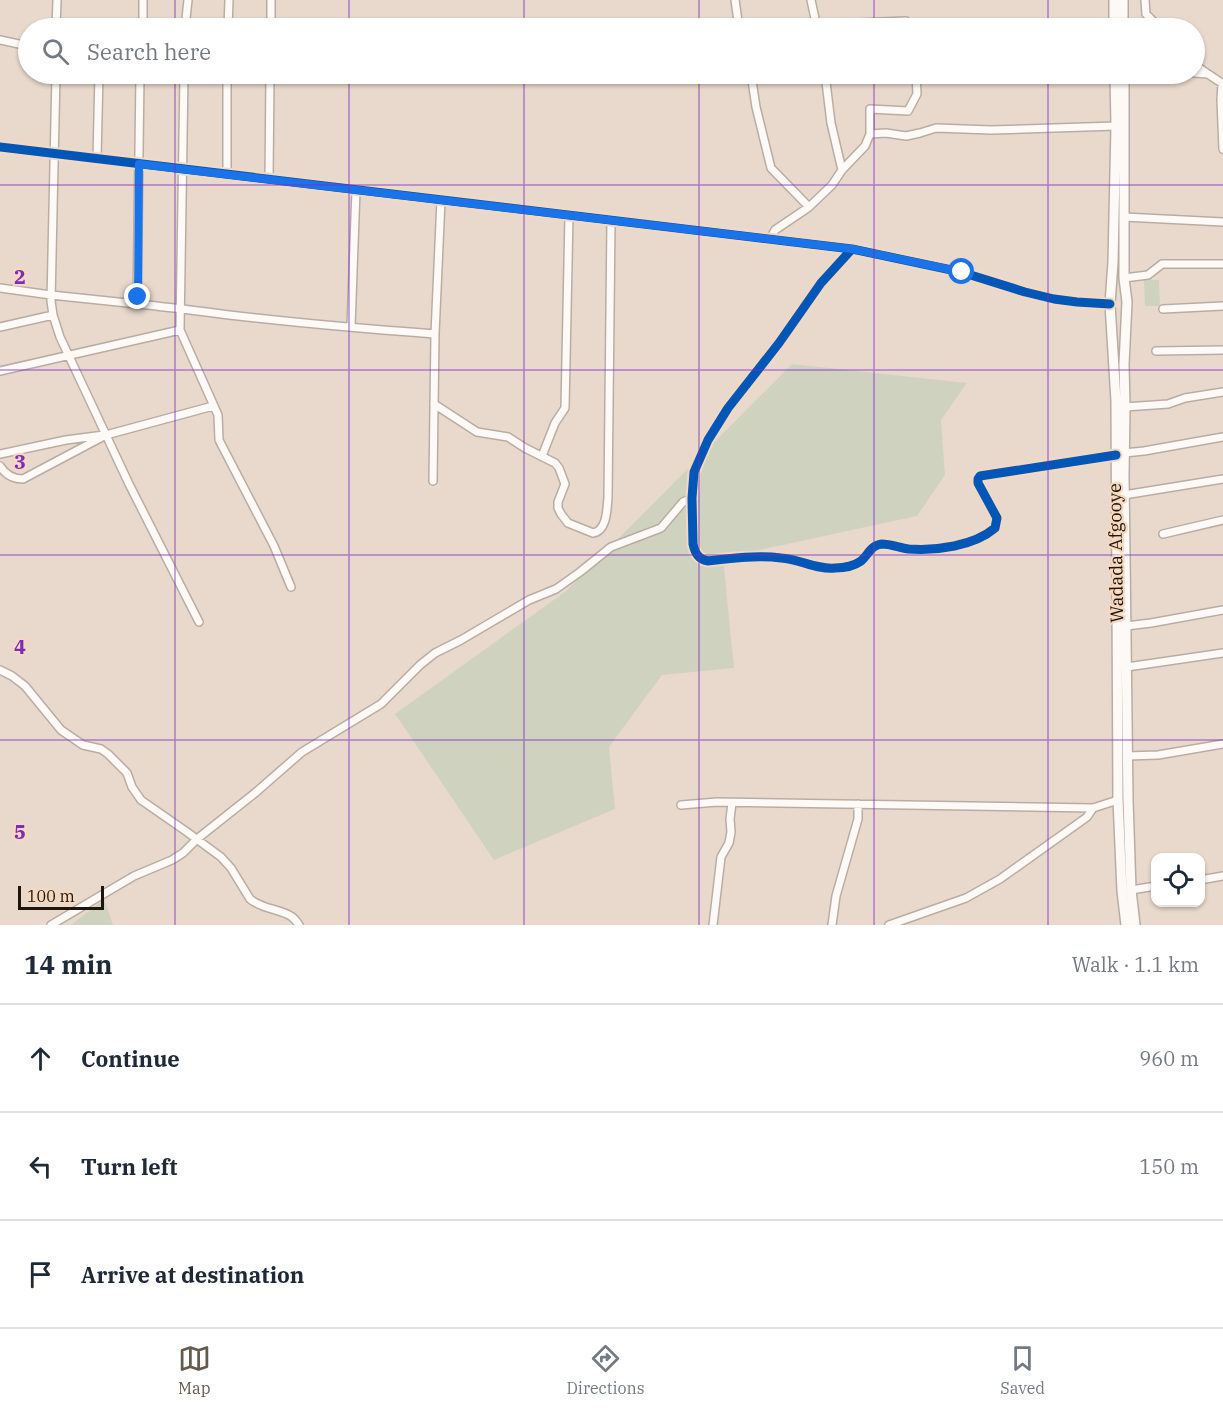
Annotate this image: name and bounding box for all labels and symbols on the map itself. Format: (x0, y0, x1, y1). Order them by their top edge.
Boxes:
route start (948, 258, 974, 284)
text: 2 (14, 263, 26, 290)
route end (124, 283, 150, 309)
text: 3 (14, 448, 26, 475)
street label: Wadada Afgooye (1103, 483, 1128, 623)
text: 4 (14, 633, 26, 660)
text: 5 (14, 818, 26, 845)
scale bar (18, 883, 104, 910)

